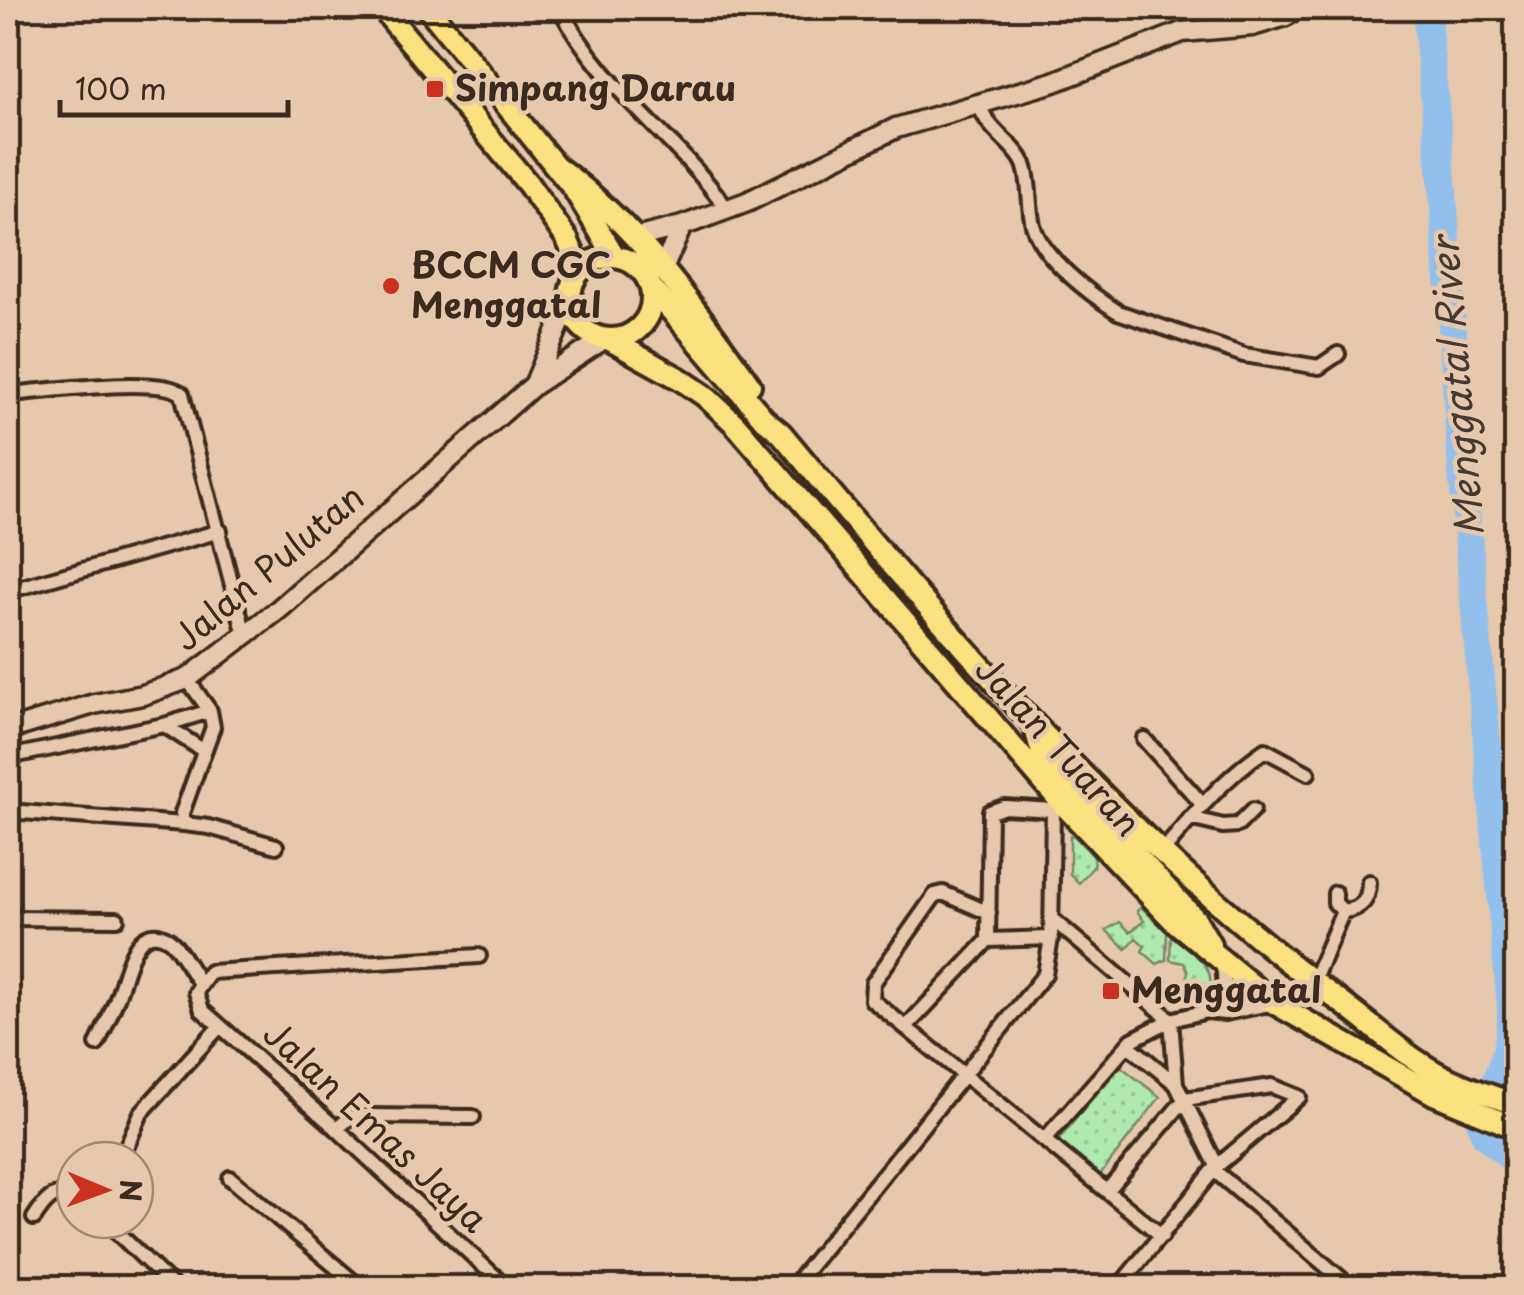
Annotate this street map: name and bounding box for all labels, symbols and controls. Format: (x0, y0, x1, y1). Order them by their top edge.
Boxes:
scale bar (60, 55, 288, 117)
place label: Simpang Darau (455, 60, 736, 113)
text: 100 m (75, 65, 167, 110)
marker: Simpang Darau (424, 78, 446, 100)
water label: Menggatal River (1414, 230, 1497, 539)
place label: BCCM CGC Menggatal (411, 237, 611, 330)
marker: BCCM CGC Menggatal (380, 275, 402, 297)
street label: Jalan Pulutan (160, 470, 375, 662)
street label: Jalan Tuaran (964, 643, 1156, 848)
place label: Menggatal (1131, 962, 1321, 1015)
marker: Menggatal (1100, 980, 1122, 1002)
street label: Jalan Emas Jaya (252, 1007, 501, 1244)
north arrow (55, 1140, 155, 1240)
text: N (110, 1179, 153, 1202)

